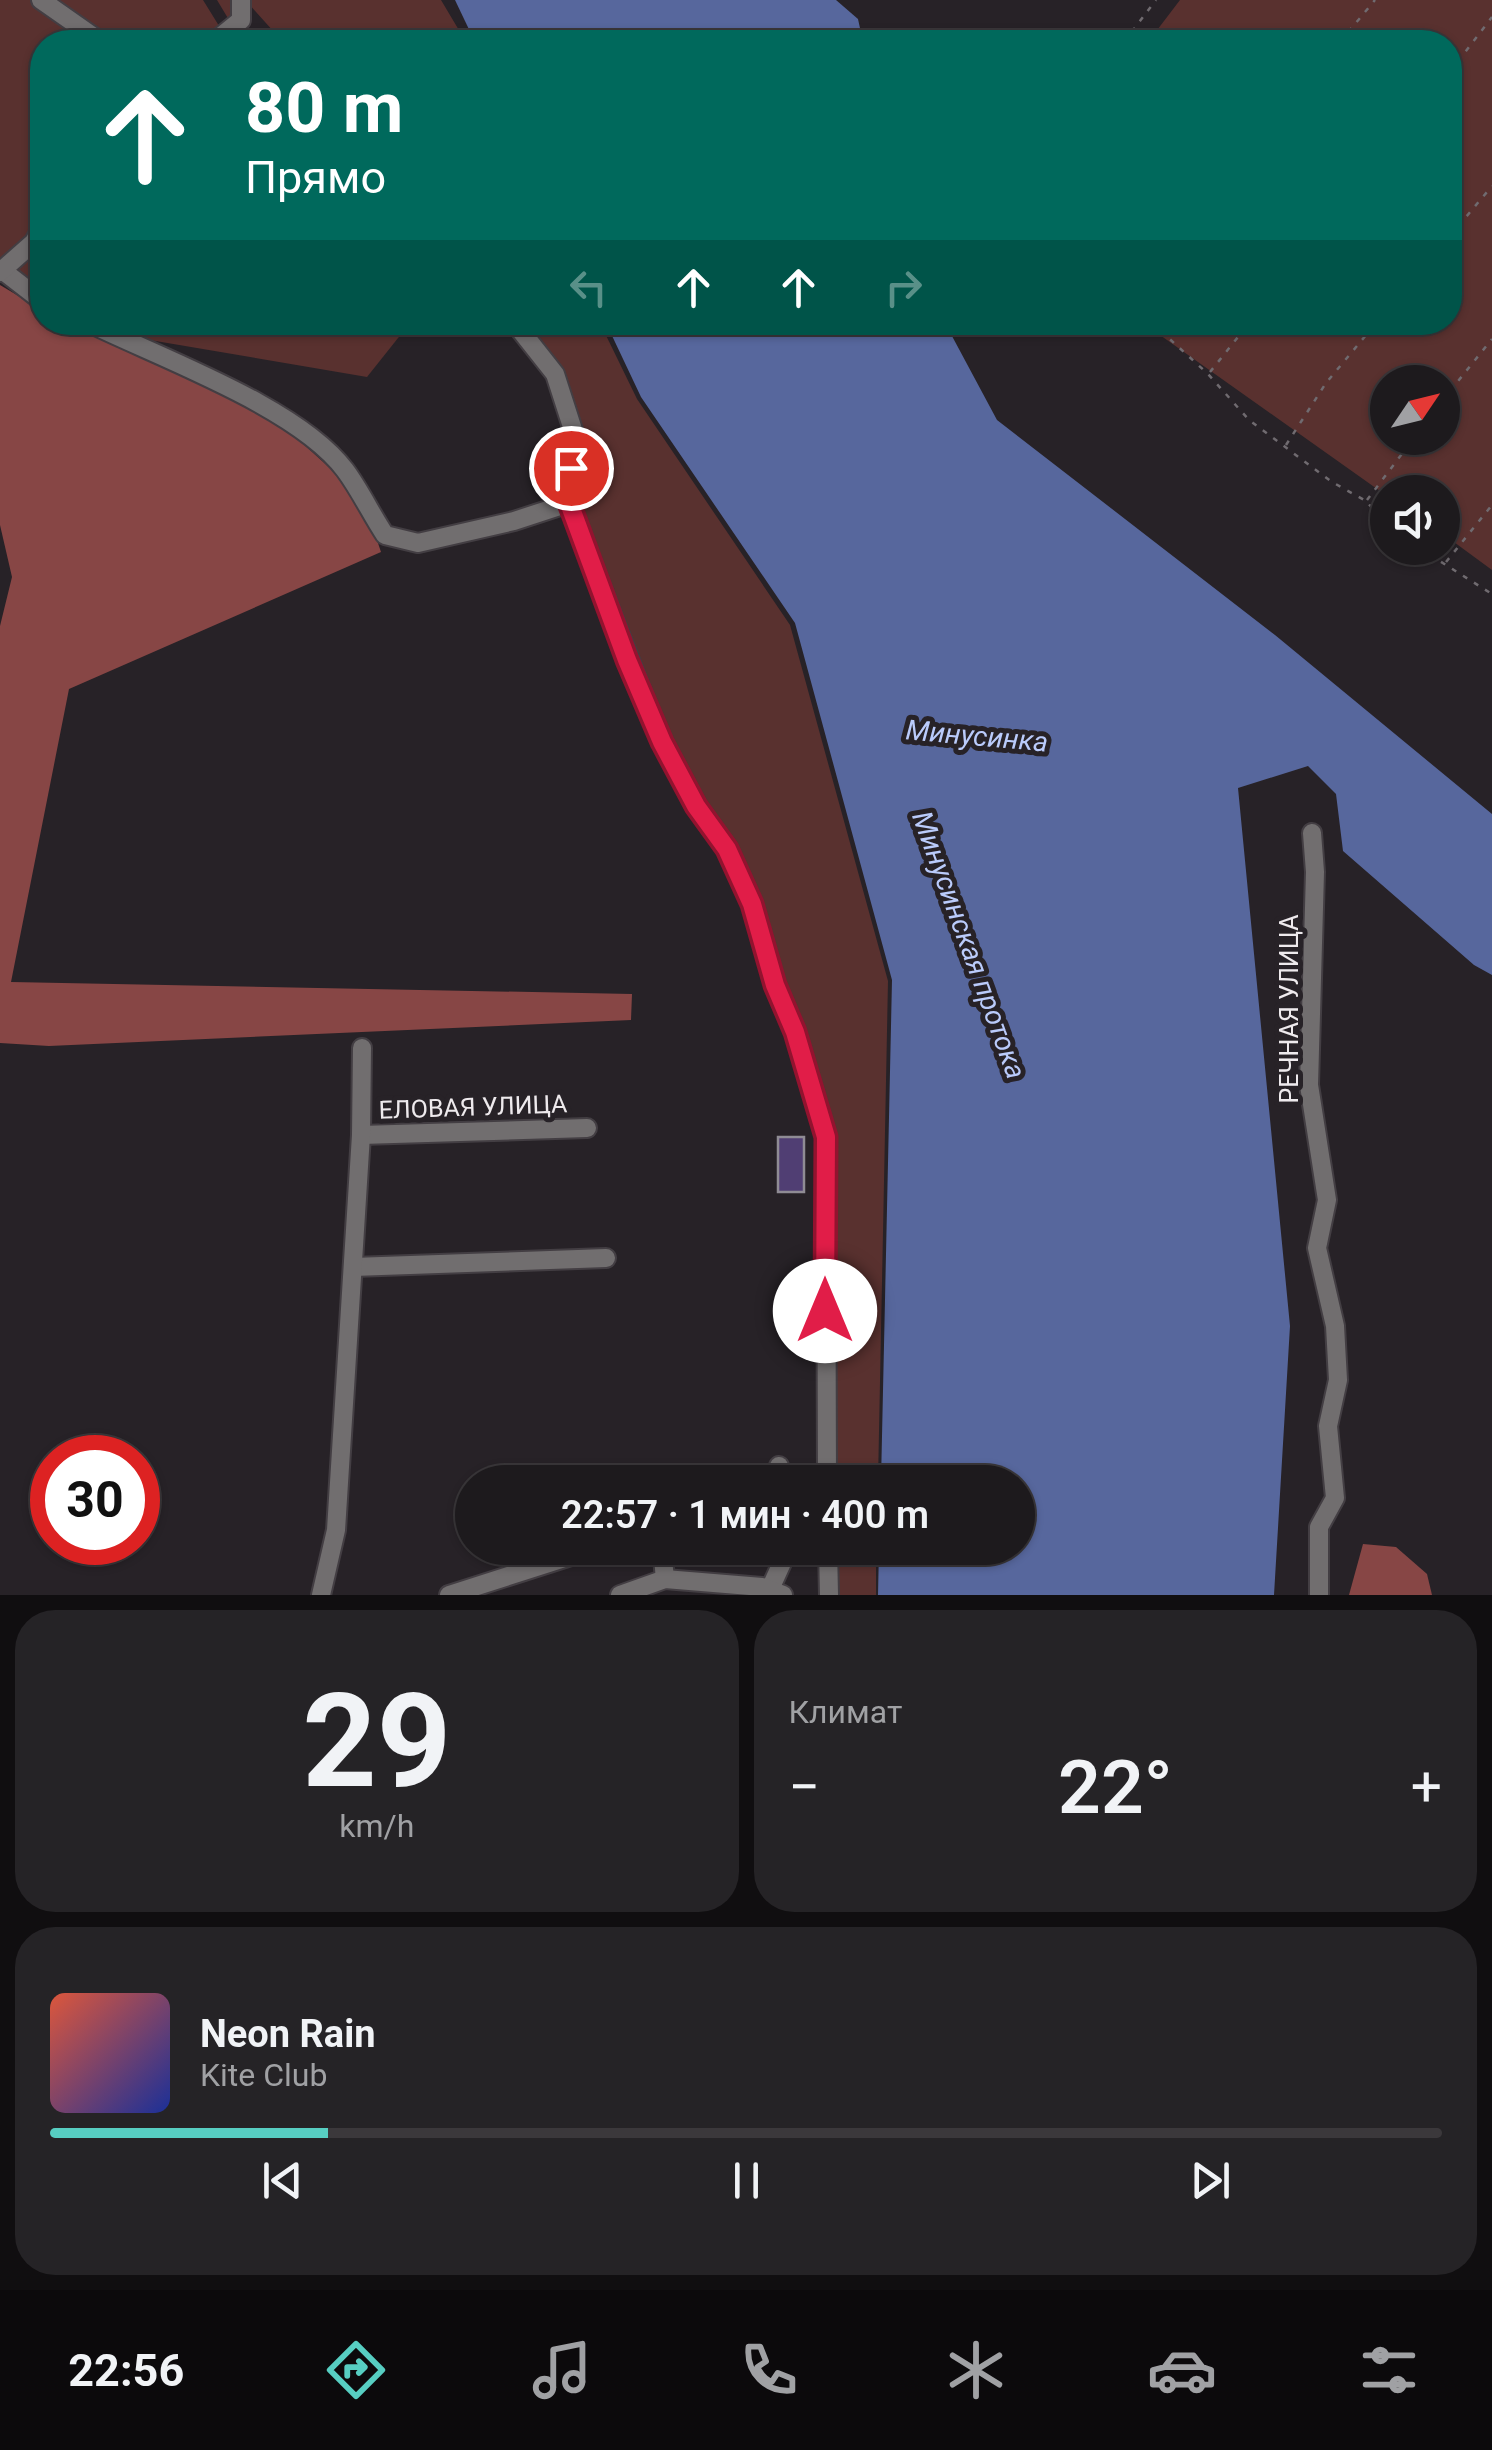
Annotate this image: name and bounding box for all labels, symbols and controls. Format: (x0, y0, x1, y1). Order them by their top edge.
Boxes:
text: 80 m (245, 67, 403, 149)
icon: ahead (80, 70, 210, 200)
text: Прямо (245, 151, 386, 204)
icon: left (561, 260, 616, 315)
icon: ahead (666, 260, 721, 315)
icon: ahead (771, 260, 826, 315)
icon: right (876, 260, 931, 315)
north arrow (1370, 365, 1460, 455)
map controls (1370, 365, 1460, 565)
pin (529, 426, 614, 511)
icon: arrive (544, 441, 599, 496)
button: sound (1370, 475, 1460, 565)
water label: Минусинка (904, 713, 1050, 759)
water label: Минусинская протока (905, 807, 1033, 1083)
street label: РЕЧНАЯ УЛИЦА (1275, 915, 1304, 1104)
street label: ЕЛОВАЯ УЛИЦА (378, 1089, 568, 1125)
position arrow (773, 1259, 877, 1363)
speed limit sign: 30 (30, 1435, 160, 1565)
text: 22:57 · 1 мин · 400 m (561, 1493, 929, 1537)
text: 29 (302, 1665, 451, 1818)
text: Климат (789, 1693, 902, 1731)
text: 22° (1058, 1743, 1173, 1831)
text: − (789, 1755, 820, 1819)
text: + (1411, 1755, 1442, 1819)
text: km/h (339, 1807, 414, 1845)
text: Neon Rain (200, 2012, 376, 2056)
text: Kite Club (200, 2056, 327, 2094)
icon: previous (255, 2153, 310, 2208)
icon: pause (719, 2153, 774, 2208)
icon: next (1183, 2153, 1238, 2208)
icon: directions (321, 2335, 391, 2405)
icon: music (527, 2335, 597, 2405)
icon: phone (734, 2335, 804, 2405)
icon: climate (941, 2335, 1011, 2405)
icon: car (1147, 2335, 1217, 2405)
icon: filters (1354, 2335, 1424, 2405)
text: 22:56 (68, 2344, 184, 2397)

